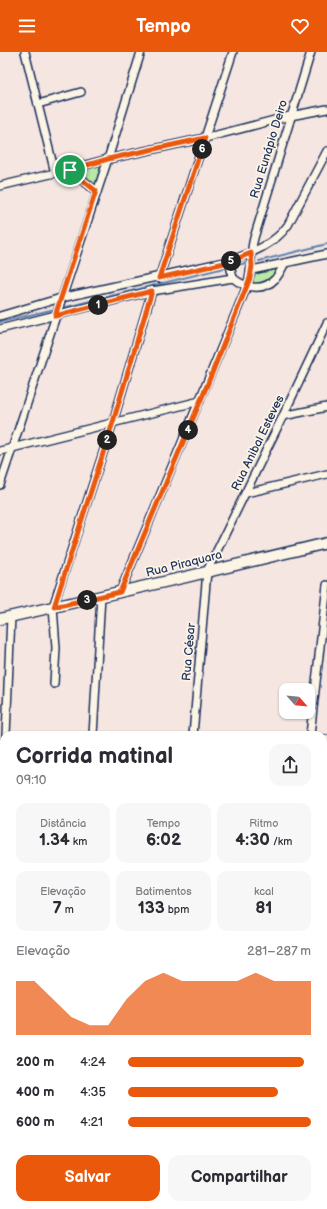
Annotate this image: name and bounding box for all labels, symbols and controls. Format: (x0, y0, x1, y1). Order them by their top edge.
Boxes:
icon: menu (16, 15, 38, 37)
icon: heart (289, 15, 311, 37)
text: Tempo (136, 16, 191, 37)
street label: Rua Eunápio Deiro (247, 98, 291, 200)
pin: 6 (192, 139, 212, 159)
text: 6 (199, 142, 205, 155)
pin (53, 153, 87, 187)
icon: arrive (59, 159, 81, 181)
pin: 5 (221, 251, 241, 271)
text: 5 (228, 254, 234, 267)
pin: 1 (88, 295, 108, 315)
text: 1 (96, 298, 100, 311)
street label: Rua Anibal Esteves (228, 393, 288, 493)
pin: 4 (178, 420, 198, 440)
text: 4 (185, 423, 191, 436)
pin: 2 (97, 430, 117, 450)
text: 2 (104, 433, 110, 446)
street label: Rua Piraquara (144, 547, 224, 581)
pin: 3 (77, 590, 97, 610)
text: 3 (84, 593, 90, 606)
street label: Rua César (179, 622, 199, 682)
north arrow (279, 683, 315, 719)
map controls (279, 683, 315, 719)
text: Corrida matinal (16, 743, 173, 770)
button: share (269, 744, 311, 786)
text: 09:10 (16, 772, 46, 788)
text: Distância (40, 817, 86, 830)
text: Tempo (147, 817, 180, 830)
text: Ritmo (249, 817, 278, 830)
text: 1.34 (39, 830, 70, 850)
text: 6:02 (146, 830, 181, 850)
text: 4:30 (235, 830, 270, 850)
text: km (70, 835, 87, 848)
text: /km (270, 835, 292, 848)
text: Elevação (40, 885, 86, 898)
text: Batimentos (135, 885, 192, 898)
text: kcal (254, 885, 274, 898)
text: 7 (52, 898, 62, 918)
text: 133 (138, 898, 165, 918)
text: 81 (255, 898, 273, 918)
text: m (62, 903, 74, 916)
text: bpm (165, 903, 189, 916)
text: Elevação (16, 943, 70, 959)
text: 281–287 m (247, 943, 311, 959)
text: 200 m (16, 1054, 54, 1070)
text: 4:24 (80, 1054, 106, 1070)
text: 400 m (16, 1084, 54, 1100)
text: 4:35 (80, 1084, 106, 1100)
text: 600 m (16, 1114, 55, 1130)
text: 4:21 (80, 1114, 103, 1130)
button: Salvar (16, 1155, 160, 1201)
button: Compartilhar (168, 1155, 311, 1201)

